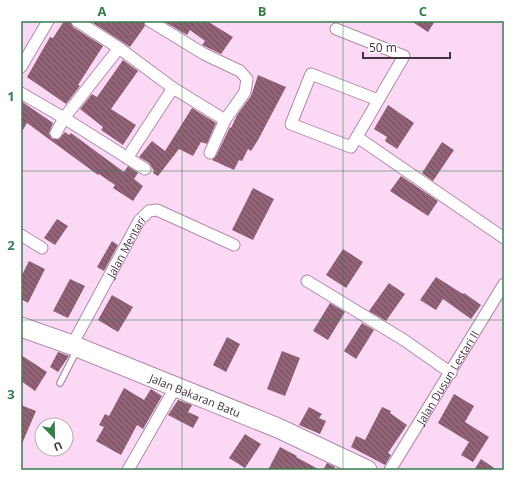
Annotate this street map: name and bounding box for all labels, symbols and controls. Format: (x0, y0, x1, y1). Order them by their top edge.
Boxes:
text: A (98, 2, 107, 20)
text: B (258, 2, 267, 20)
text: C (419, 2, 427, 20)
scale bar (363, 34, 450, 60)
text: 50 m (369, 39, 397, 56)
text: 1 (7, 87, 15, 105)
street label: Jalan Mentari (102, 212, 148, 281)
text: 2 (7, 236, 15, 254)
street label: Jalan Dusun Lestari II (412, 327, 481, 428)
street label: Jalan Bakaran Batu (147, 369, 243, 420)
text: 3 (7, 385, 15, 403)
north arrow (34, 417, 74, 457)
text: U (51, 438, 65, 455)

